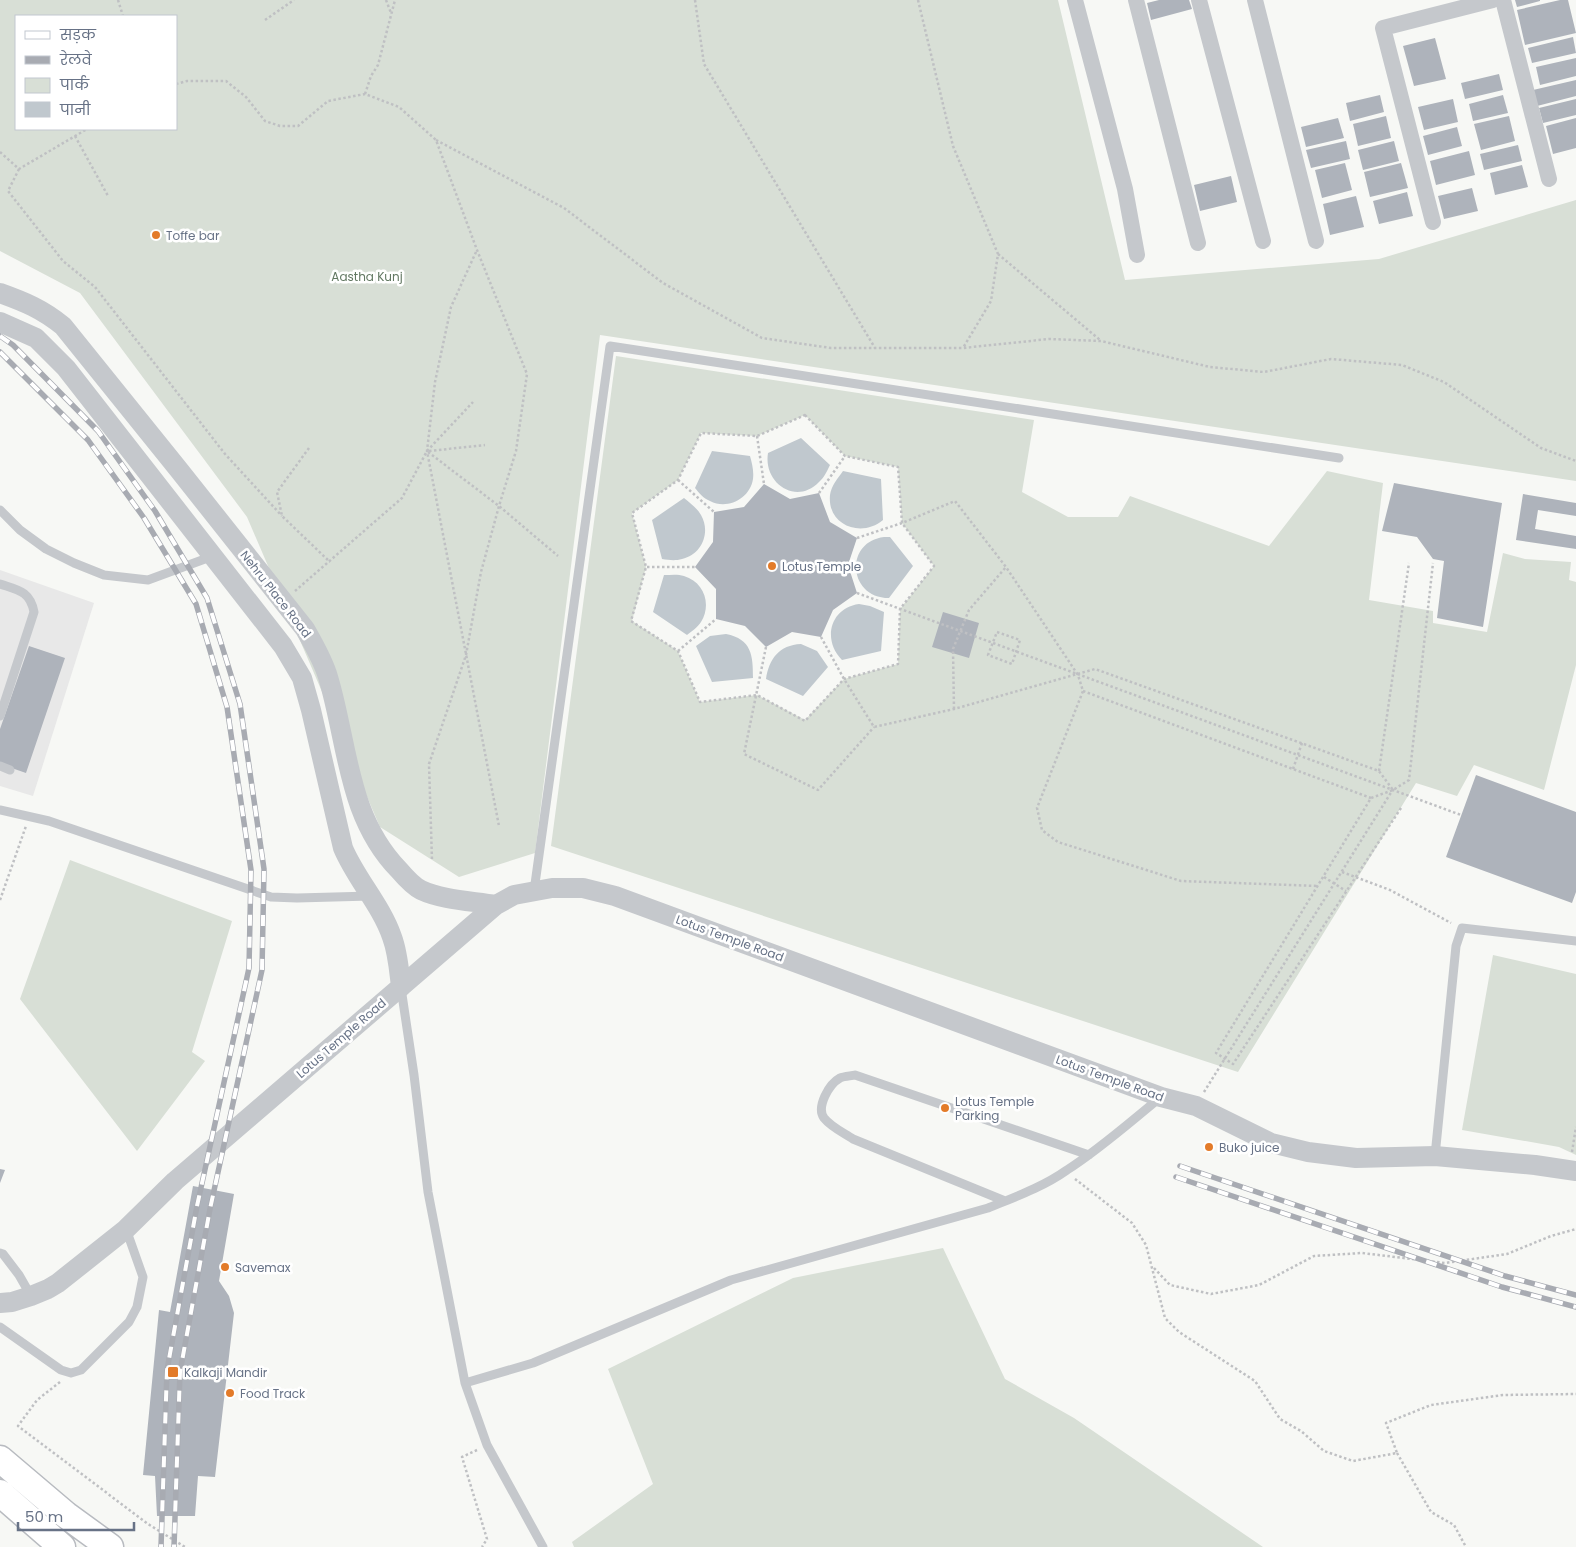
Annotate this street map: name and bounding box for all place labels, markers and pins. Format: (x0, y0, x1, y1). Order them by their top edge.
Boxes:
place label: Toffe bar (166, 227, 220, 244)
marker: Toffe bar (150, 229, 162, 241)
place label: Lotus Temple (782, 558, 861, 575)
marker: Lotus Temple (766, 560, 778, 572)
place label: Lotus Temple Parking (955, 1093, 1034, 1124)
marker: Lotus Temple Parking (939, 1102, 951, 1114)
place label: Buko juice (1219, 1139, 1279, 1156)
marker: Buko juice (1203, 1141, 1215, 1153)
place label: Savemax (235, 1259, 291, 1276)
marker: Savemax (219, 1261, 231, 1273)
place label: Kalkaji Mandir (184, 1364, 268, 1381)
marker: Kalkaji Mandir (166, 1365, 180, 1379)
place label: Food Track (240, 1385, 306, 1402)
marker: Food Track (224, 1387, 236, 1399)

